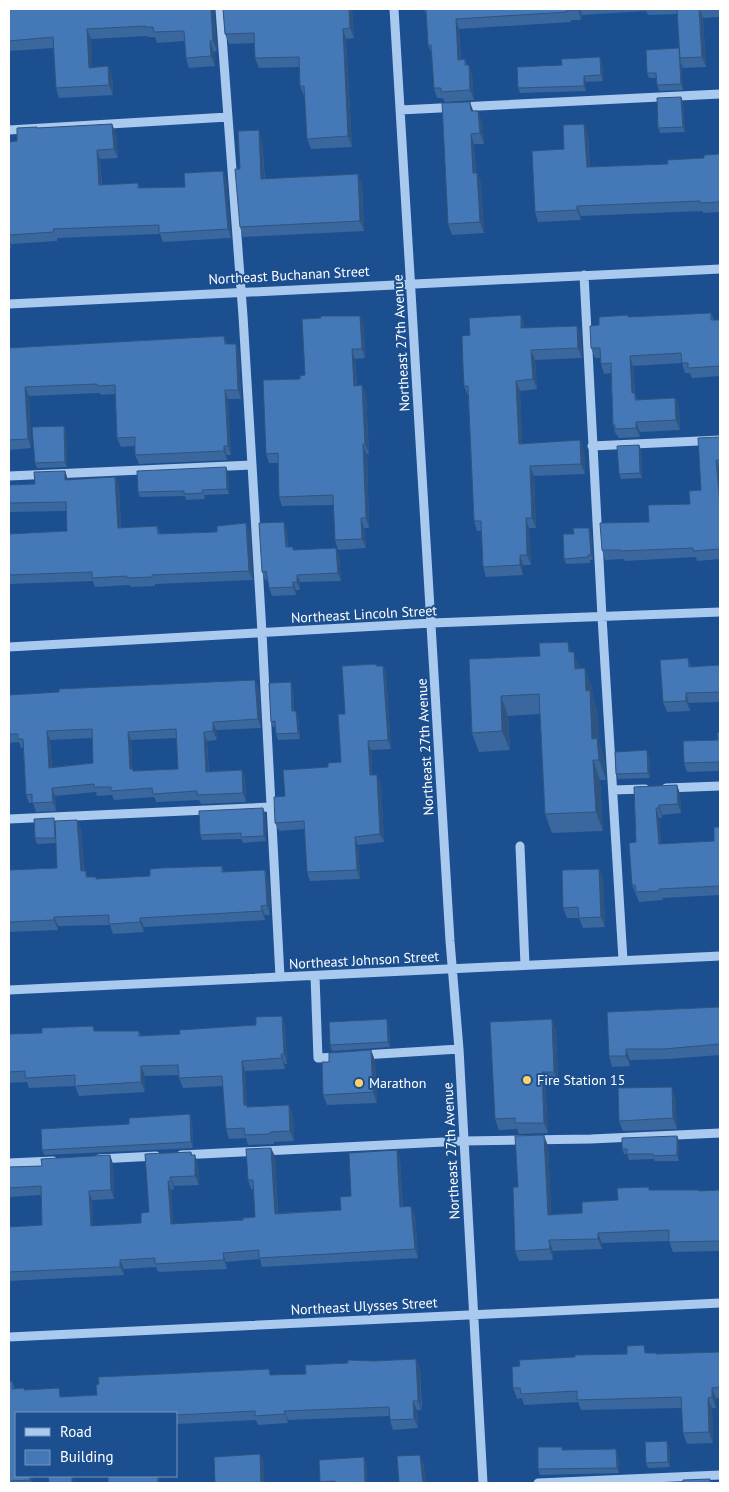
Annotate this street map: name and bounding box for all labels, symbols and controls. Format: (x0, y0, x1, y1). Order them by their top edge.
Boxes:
street label: Northeast Buchanan Street (208, 262, 370, 288)
street label: Northeast 27th Avenue (388, 274, 414, 412)
street label: Northeast Lincoln Street (290, 601, 438, 627)
street label: Northeast 27th Avenue (412, 678, 438, 816)
street label: Northeast Johnson Street (288, 947, 440, 973)
place label: Fire Station 15 (537, 1071, 625, 1089)
place label: Marathon (369, 1074, 426, 1092)
marker: Fire Station 15 (521, 1074, 533, 1086)
marker: Marathon (353, 1077, 365, 1089)
street label: Northeast 27th Avenue (438, 1082, 464, 1220)
street label: Northeast Ulysses Street (290, 1293, 438, 1319)
legend (15, 1412, 178, 1477)
text: Road (60, 1422, 92, 1441)
text: Building (60, 1447, 114, 1466)

